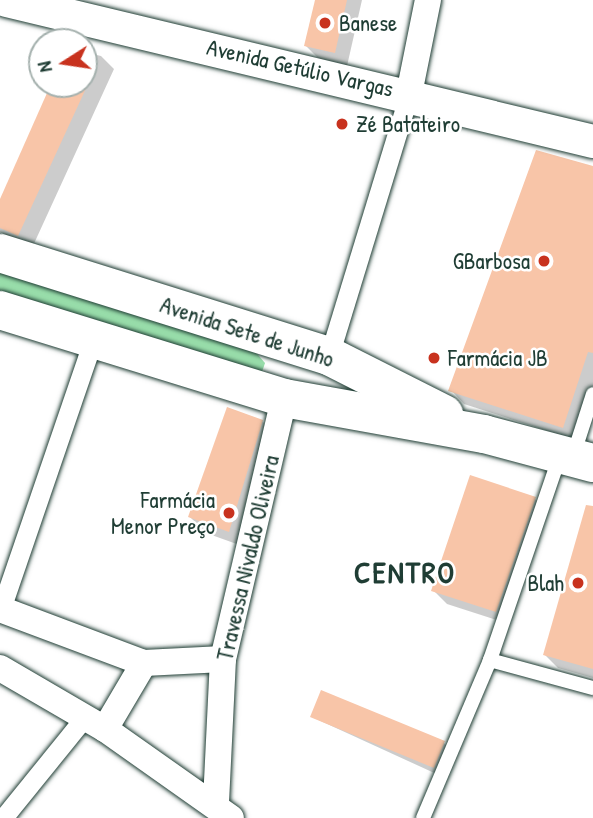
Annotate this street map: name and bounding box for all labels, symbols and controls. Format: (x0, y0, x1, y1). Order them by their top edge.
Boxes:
place label: Banese (339, 9, 397, 37)
marker: Banese (317, 15, 333, 31)
north arrow (28, 28, 98, 98)
street label: Avenida Getúlio Vargas (204, 33, 396, 103)
text: N (31, 59, 58, 75)
place label: Zé Batateiro (356, 110, 460, 138)
marker: Zé Batateiro (334, 116, 350, 132)
place label: GBarbosa (453, 247, 530, 275)
marker: GBarbosa (536, 253, 552, 269)
street label: Avenida Sete de Junho (157, 291, 337, 373)
place label: Farmácia JB (448, 344, 548, 372)
marker: Farmácia JB (426, 350, 442, 366)
street label: Travessa Nivaldo Oliveira (211, 453, 285, 663)
place label: Farmácia Menor Preço (111, 486, 215, 540)
marker: Farmácia Menor Preço (221, 505, 237, 521)
district label: CENTRO (355, 554, 455, 590)
place label: Blah (528, 569, 564, 597)
marker: Blah (570, 575, 586, 591)

